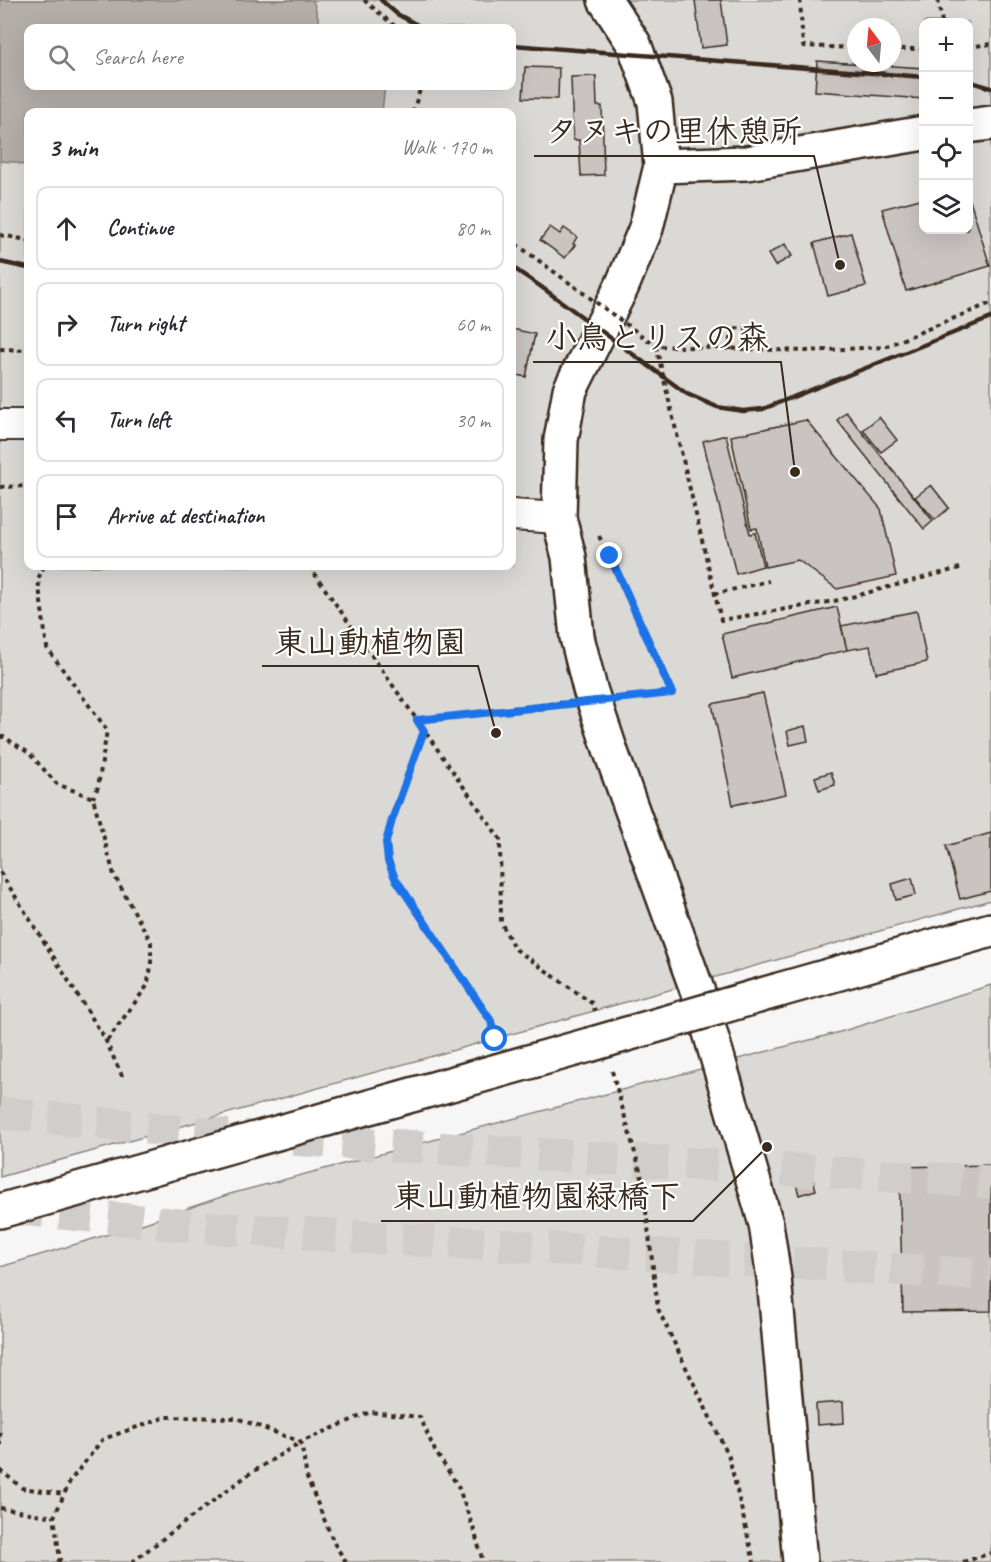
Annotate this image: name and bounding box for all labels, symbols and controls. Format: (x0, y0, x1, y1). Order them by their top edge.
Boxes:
north arrow (847, 18, 901, 72)
map controls (919, 18, 973, 234)
button: + (919, 18, 973, 72)
search box (24, 24, 516, 90)
icon: search (45, 41, 78, 74)
text: Search here (93, 43, 183, 71)
button: − (919, 72, 973, 126)
callout: タヌキの里休憩所 (534, 106, 814, 156)
text: タヌキの里休憩所 (546, 111, 802, 152)
button: locate (919, 126, 973, 180)
text: 3 min (48, 131, 98, 164)
text: Walk · 170 m (402, 135, 492, 160)
button: layers (919, 180, 973, 234)
icon: ahead (50, 212, 83, 245)
text: Continue (107, 214, 173, 242)
text: 80 m (456, 216, 490, 241)
icon: right (50, 308, 83, 341)
text: Turn right (107, 310, 184, 338)
text: 60 m (456, 312, 490, 337)
callout: 小鳥とリスの森 (533, 312, 781, 362)
text: 小鳥とリスの森 (545, 317, 769, 358)
icon: left (50, 404, 83, 437)
text: Turn left (107, 406, 171, 434)
text: 30 m (456, 408, 490, 433)
icon: arrive (50, 500, 83, 533)
text: Arrive at destination (107, 502, 264, 530)
route end (596, 542, 622, 568)
callout: 東山動植物園 (262, 616, 478, 666)
text: 東山動植物園 (274, 622, 466, 663)
route start (481, 1025, 507, 1051)
callout: 東山動植物園緑橋下 (381, 1171, 693, 1221)
text: 東山動植物園緑橋下 (393, 1176, 681, 1217)

